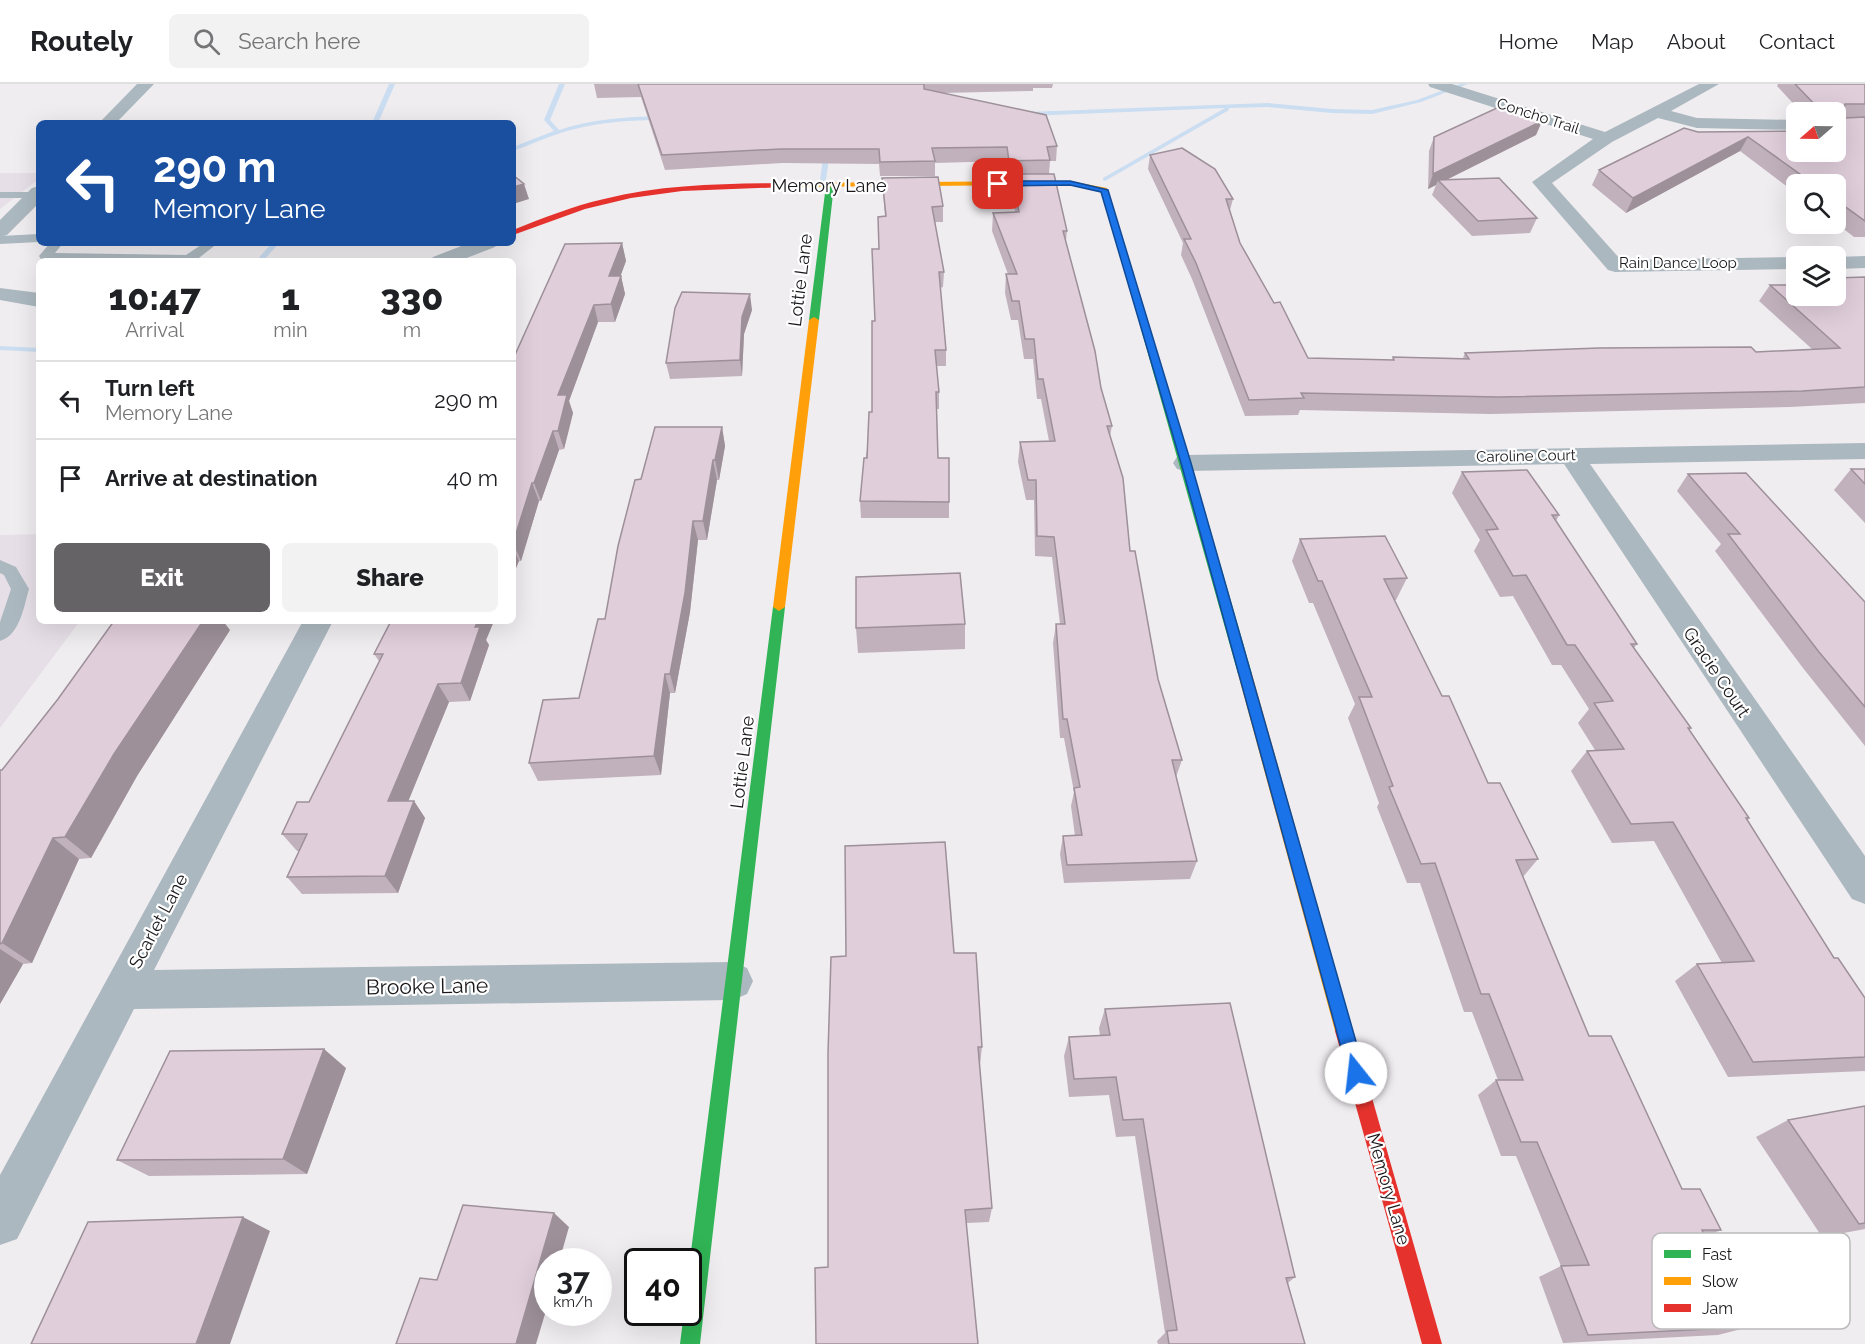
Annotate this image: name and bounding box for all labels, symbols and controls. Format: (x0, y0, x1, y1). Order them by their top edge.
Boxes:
search box (169, 14, 589, 68)
text: Routely (30, 25, 133, 58)
icon: search (190, 25, 223, 58)
text: Search here (238, 28, 360, 54)
text: Home (1499, 29, 1558, 54)
text: Map (1591, 29, 1634, 54)
text: About (1667, 29, 1726, 54)
text: Contact (1759, 29, 1835, 54)
street label: Concho Trail (1494, 94, 1582, 138)
north arrow (1786, 102, 1846, 162)
map controls (1786, 102, 1846, 306)
text: 290 m (153, 143, 276, 192)
icon: left (54, 144, 132, 222)
pin (972, 158, 1023, 209)
icon: arrive (981, 167, 1014, 200)
button: search (1786, 174, 1846, 234)
street label: Memory Lane (772, 175, 887, 196)
text: Memory Lane (153, 193, 326, 224)
street label: Lottie Lane (784, 232, 816, 328)
button: layers (1786, 246, 1846, 306)
street label: Rain Dance Loop (1619, 254, 1737, 272)
text: 10:47 (109, 276, 201, 318)
text: 1 (281, 276, 300, 318)
text: 330 (380, 276, 443, 318)
text: Arrival (125, 318, 184, 342)
text: min (273, 318, 308, 342)
text: m (403, 318, 421, 342)
text: Turn left (105, 375, 195, 401)
icon: left (54, 384, 87, 417)
text: 290 m (434, 387, 498, 413)
text: Memory Lane (105, 401, 233, 425)
street label: Caroline Court (1476, 446, 1576, 466)
icon: arrive (54, 462, 87, 495)
text: Arrive at destination (105, 465, 318, 491)
text: 40 m (447, 465, 498, 491)
button: Exit (54, 543, 270, 612)
button: Share (282, 543, 498, 612)
street label: Gracie Court (1679, 623, 1755, 721)
street label: Lottie Lane (726, 714, 758, 810)
street label: Scarlet Lane (124, 870, 192, 972)
street label: Brooke Lane (366, 972, 488, 1000)
position arrow (1324, 1041, 1388, 1105)
street label: Memory Lane (1363, 1131, 1415, 1248)
legend (1652, 1233, 1850, 1329)
text: Fast (1702, 1245, 1733, 1264)
speed limit sign: 40 (624, 1248, 702, 1326)
text: 37 (556, 1262, 590, 1297)
text: Slow (1702, 1272, 1738, 1291)
text: km/h (553, 1293, 593, 1311)
text: Jam (1702, 1299, 1733, 1318)

